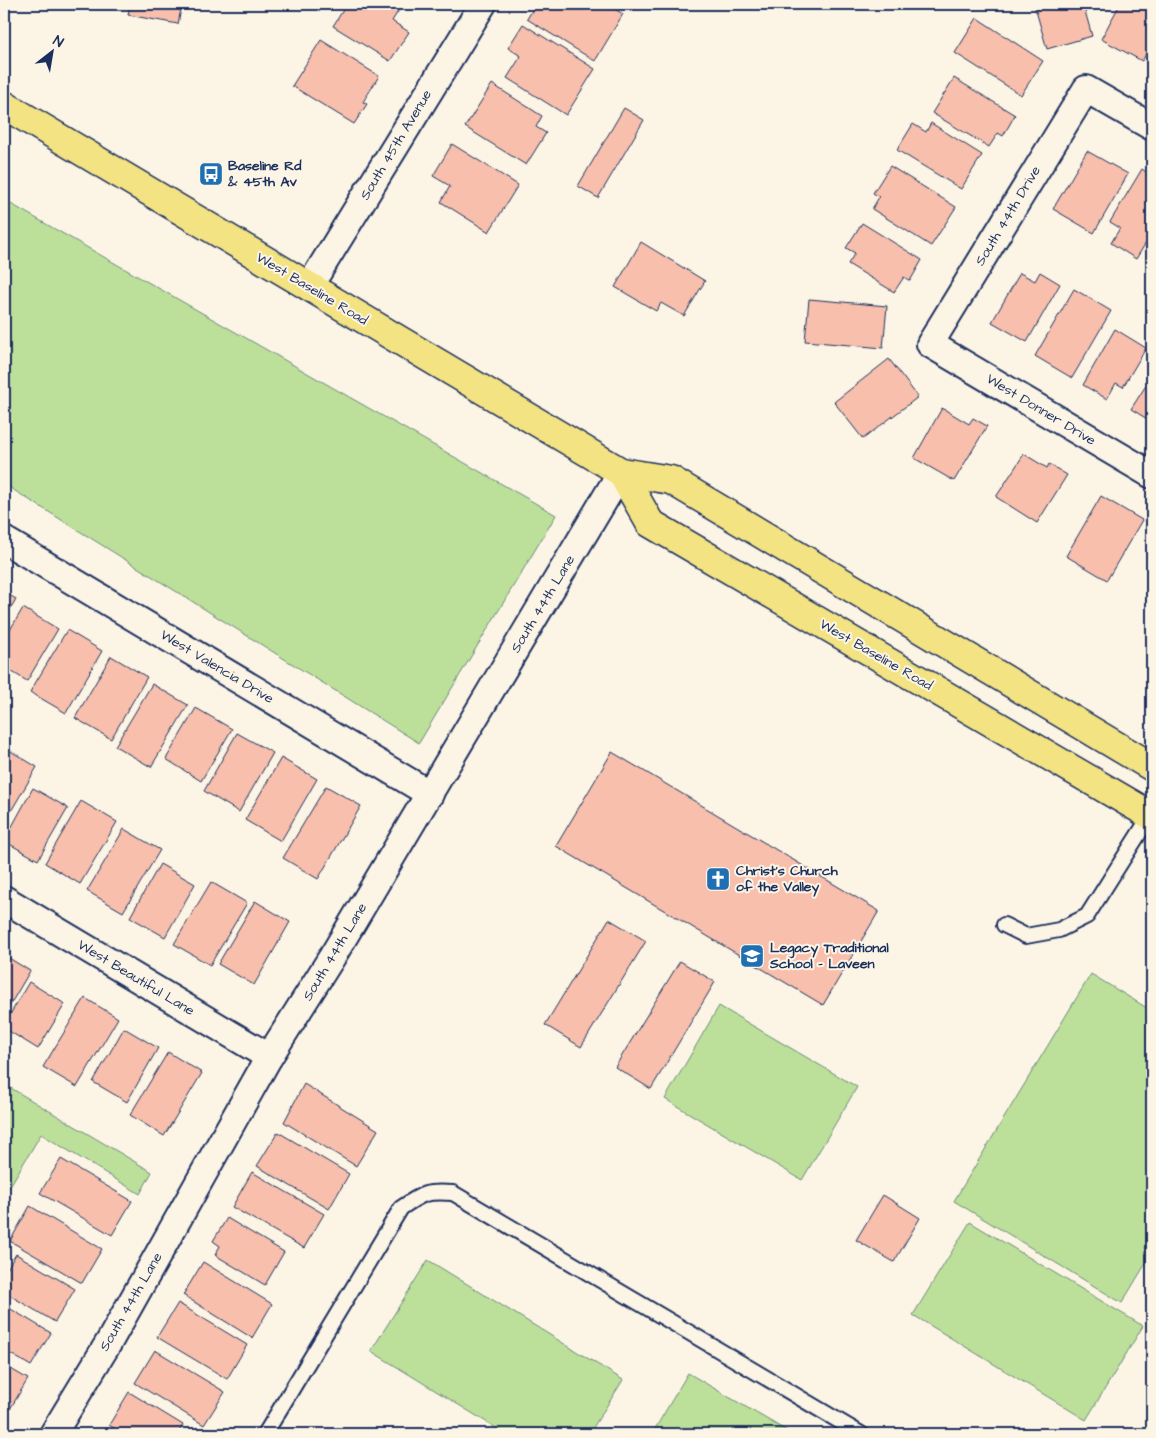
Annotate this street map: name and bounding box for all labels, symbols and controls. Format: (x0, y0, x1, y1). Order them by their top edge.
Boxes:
north arrow (28, 28, 78, 78)
text: N (49, 31, 67, 53)
street label: South 45th Avenue (355, 86, 437, 204)
place label: Baseline Rd & 45th Av (227, 156, 302, 192)
bus stop icon: Baseline Rd & 45th Av (198, 161, 224, 187)
street label: South 44th Drive (970, 162, 1046, 270)
street label: West Baseline Road (252, 248, 372, 330)
street label: West Donner Drive (982, 369, 1100, 451)
street label: South 44th Lane (506, 551, 580, 657)
street label: West Baseline Road (816, 614, 936, 696)
street label: West Valencia Drive (156, 625, 278, 709)
place label: Christ's Church of the Valley (736, 861, 839, 897)
church icon: Christ's Church of the Valley (705, 866, 731, 892)
street label: South 44th Lane (298, 899, 372, 1005)
street label: West Beautiful Lane (74, 935, 199, 1021)
place label: Legacy Traditional School - Laveen (769, 938, 889, 974)
school or university icon: Legacy Traditional School - Laveen (739, 943, 765, 969)
street label: South 44th Lane (95, 1249, 168, 1355)

